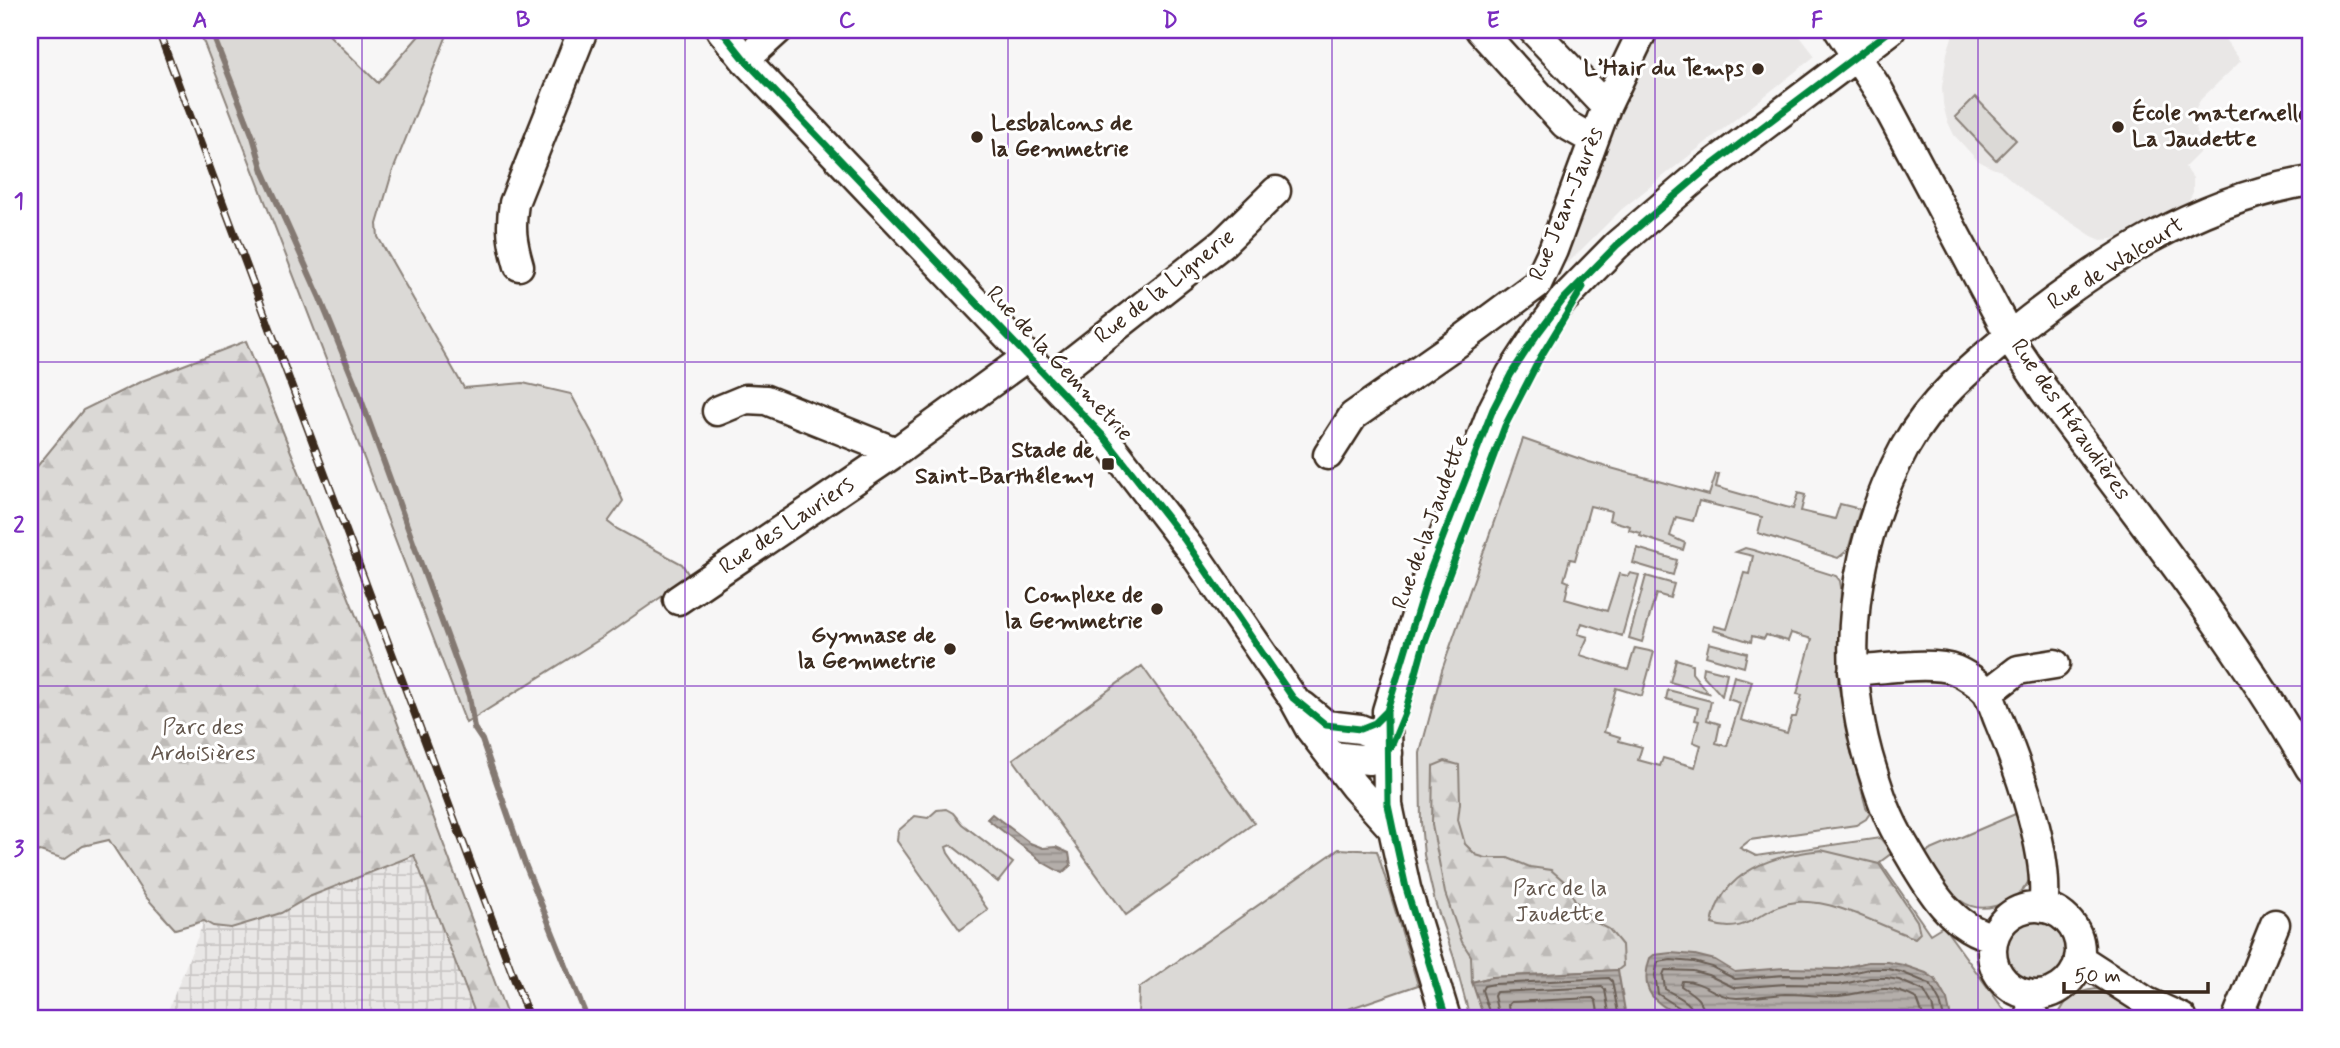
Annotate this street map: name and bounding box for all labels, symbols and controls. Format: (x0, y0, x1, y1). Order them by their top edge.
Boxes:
text: A (192, 6, 208, 36)
text: B (516, 6, 531, 36)
text: C (839, 6, 856, 36)
text: D (1162, 6, 1178, 36)
text: E (1486, 6, 1500, 36)
text: F (1811, 6, 1823, 36)
text: G (2132, 6, 2148, 36)
place label: L’Hair du Temps (1584, 54, 1745, 84)
marker: L’Hair du Temps (1750, 61, 1766, 77)
place label: École maternelle La Jaudette (2132, 98, 2309, 155)
place label: Lesbalcons de la Gemmetrie (991, 109, 1133, 165)
marker: École maternelle La Jaudette (2110, 119, 2126, 135)
street label: Rue Jean-Jaurès (1522, 123, 1612, 285)
marker: Lesbalcons de la Gemmetrie (969, 129, 985, 145)
text: 1 (14, 187, 24, 217)
street label: Rue de Walcourt (2042, 210, 2190, 318)
street label: Rue de la Lignerie (1088, 223, 1242, 351)
street label: Rue de la Gemmetrie (979, 280, 1139, 448)
street label: Rue des Héraudières (2003, 333, 2137, 507)
street label: Rue de la Jaudette (1385, 430, 1477, 614)
place label: Stade de Saint-Barthélemy (915, 436, 1094, 492)
marker: Stade de Saint-Barthélemy (1100, 456, 1116, 472)
street label: Rue des Lauriers (714, 470, 860, 582)
text: 2 (13, 511, 25, 541)
place label: Complexe de la Gemmetrie (1005, 581, 1143, 637)
marker: Complexe de la Gemmetrie (1149, 601, 1165, 617)
place label: Gymnase de la Gemmetrie (798, 621, 936, 677)
marker: Gymnase de la Gemmetrie (942, 641, 958, 657)
park label: Parc des Ardoisières (150, 713, 256, 769)
text: 3 (14, 835, 25, 865)
park label: Parc de la Jaudette (1513, 874, 1607, 930)
scale bar (2064, 950, 2207, 994)
text: 50 m (2074, 962, 2121, 990)

